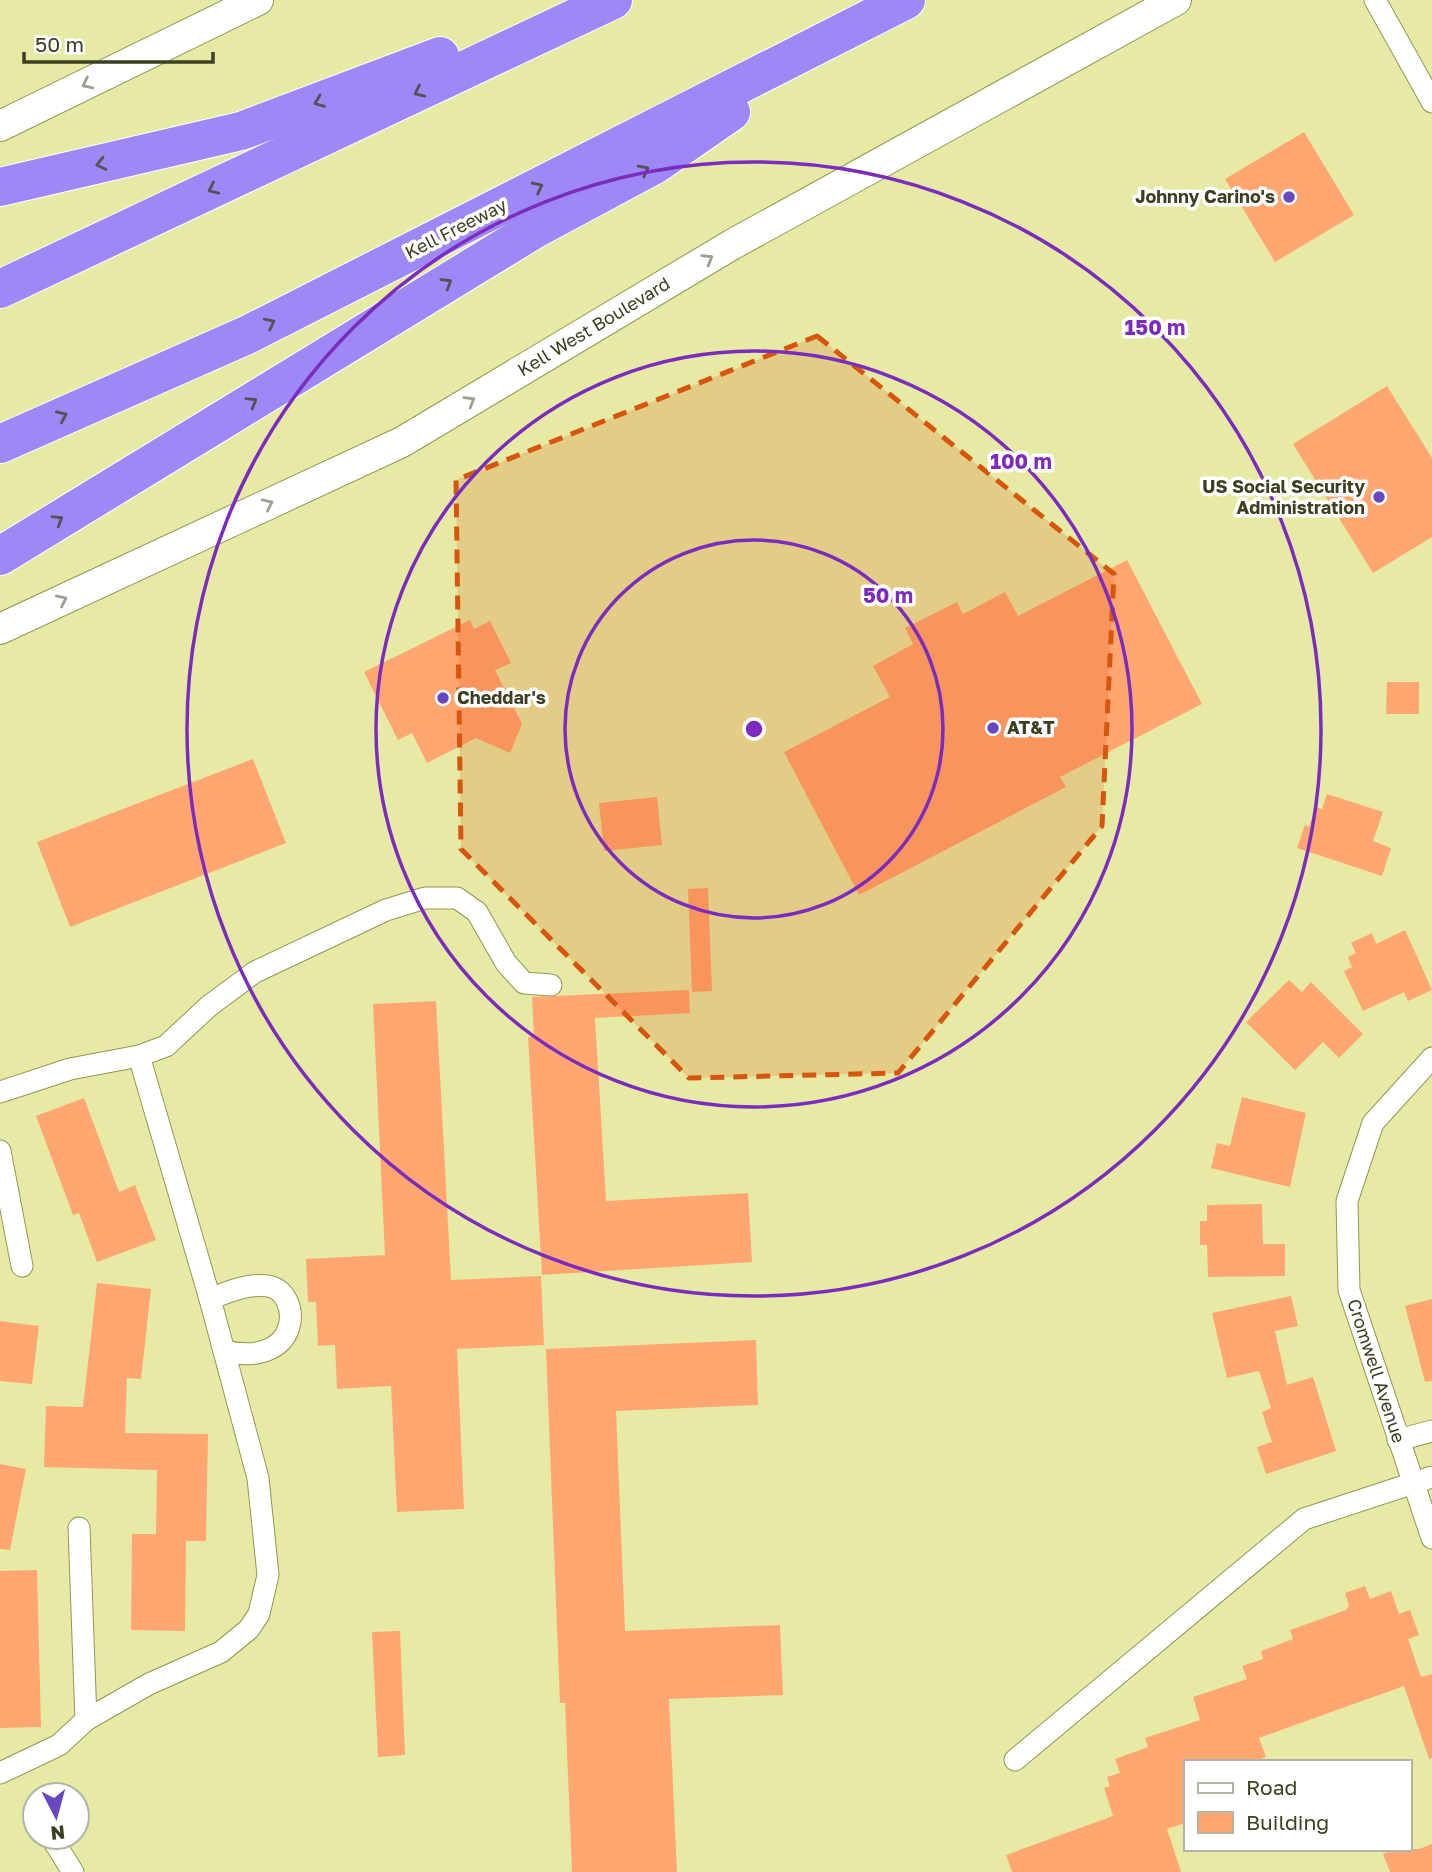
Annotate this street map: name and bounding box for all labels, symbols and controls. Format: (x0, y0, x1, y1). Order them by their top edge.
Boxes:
scale bar (24, 21, 214, 65)
text: 50 m (35, 31, 84, 57)
one-way arrow (82, 75, 94, 89)
one-way arrow (414, 83, 426, 97)
one-way arrow (314, 94, 326, 108)
one-way arrow (95, 155, 107, 170)
one-way arrow (637, 165, 649, 178)
one-way arrow (208, 180, 220, 194)
one-way arrow (531, 181, 544, 195)
place label: Johnny Carino's (1135, 185, 1275, 207)
marker: Johnny Carino's (1281, 189, 1297, 205)
street label: Kell Freeway (401, 193, 510, 263)
one-way arrow (700, 255, 713, 268)
street label: Kell West Boulevard (513, 272, 674, 380)
one-way arrow (439, 279, 452, 292)
text: 150 m (1125, 314, 1185, 340)
one-way arrow (263, 318, 275, 332)
one-way arrow (463, 396, 476, 409)
one-way arrow (245, 397, 258, 410)
one-way arrow (55, 410, 68, 424)
text: 100 m (990, 448, 1052, 474)
place label: US Social Security Administration (1202, 475, 1365, 518)
marker: US Social Security Administration (1371, 489, 1387, 505)
one-way arrow (261, 498, 273, 512)
one-way arrow (51, 516, 64, 529)
text: 50 m (863, 582, 913, 608)
one-way arrow (55, 594, 67, 608)
place label: Cheddar's (457, 686, 546, 708)
marker: Cheddar's (435, 690, 451, 706)
place label: AT&T (1007, 716, 1055, 738)
centre of rings (742, 717, 766, 741)
marker: AT&T (985, 720, 1001, 736)
street label: Cromwell Avenue (1343, 1296, 1411, 1445)
legend (1184, 1760, 1411, 1851)
text: Road (1246, 1774, 1297, 1800)
north arrow (21, 1781, 91, 1851)
text: Building (1246, 1809, 1329, 1835)
text: N (49, 1821, 66, 1846)

